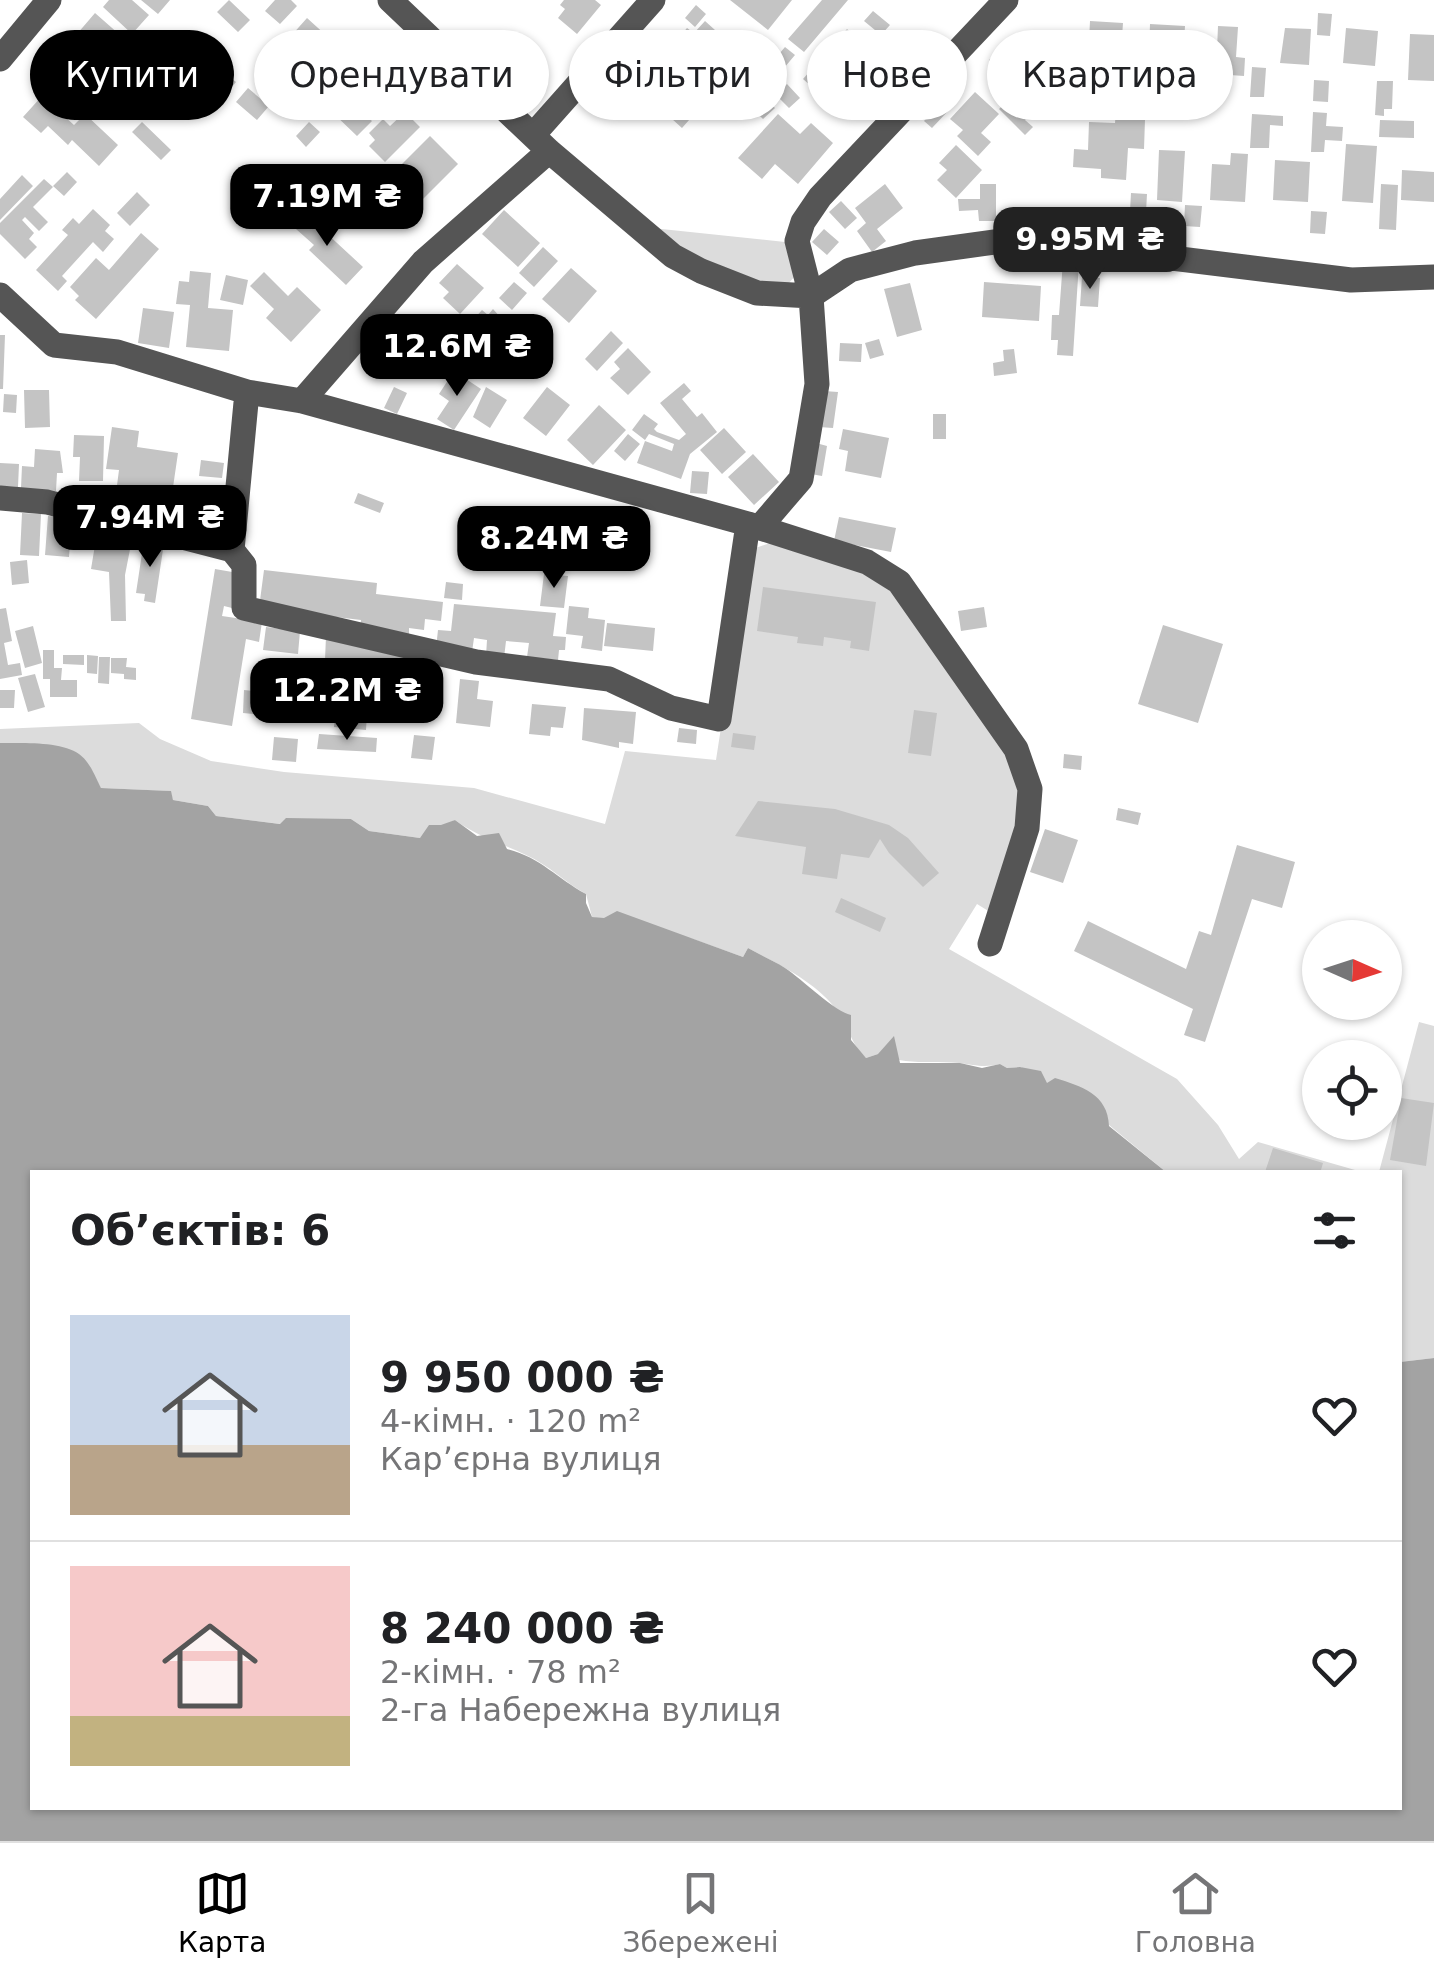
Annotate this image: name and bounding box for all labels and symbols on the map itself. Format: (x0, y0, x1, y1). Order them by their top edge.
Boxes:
pin: 7.19M ₴ (235, 164, 419, 249)
pin: 9.95M ₴ (998, 207, 1182, 292)
pin: 12.6M ₴ (365, 314, 549, 399)
pin: 7.94M ₴ (58, 485, 242, 570)
pin: 8.24M ₴ (462, 506, 646, 591)
pin: 12.2M ₴ (255, 658, 439, 743)
north arrow (1302, 920, 1402, 1020)

